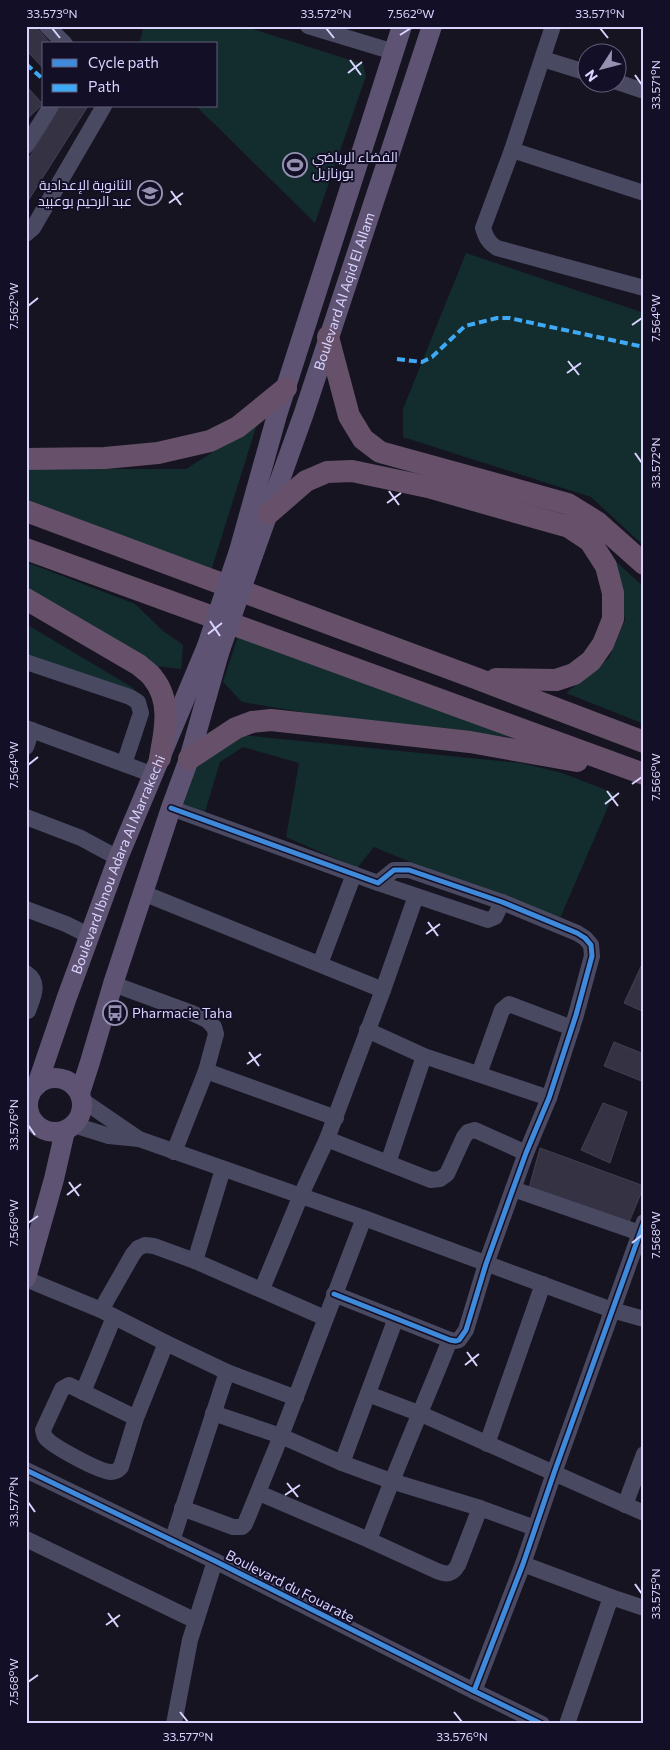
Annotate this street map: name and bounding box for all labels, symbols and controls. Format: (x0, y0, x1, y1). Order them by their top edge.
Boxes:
text: 33.573°N (26, 6, 78, 20)
text: 33.572°N (301, 6, 351, 20)
text: 7.562°W (387, 6, 435, 20)
text: 33.571°N (575, 6, 625, 20)
legend (42, 42, 218, 108)
north arrow (578, 42, 628, 92)
text: Cycle path (88, 53, 159, 71)
text: 33.571°N (648, 60, 662, 110)
text: N (581, 67, 601, 85)
text: Path (88, 77, 120, 95)
place label: الفضاء الرياضي بورنازيل (312, 148, 398, 181)
sports icon: الفضاء الرياضي بورنازيل (282, 152, 308, 178)
place label: الثانوية الإعدادية عبد الرحيم بوعبيد (38, 176, 132, 211)
school or university icon: الثانوية الإعدادية عبد الرحيم بوعبيد (137, 180, 163, 206)
street label: Boulevard Al Aqid El Allam (310, 210, 378, 372)
text: 7.562°W (6, 282, 20, 330)
text: 7.564°W (648, 294, 662, 342)
text: 33.572°N (648, 438, 662, 488)
text: 7.564°W (6, 741, 20, 789)
street label: Boulevard Ibnou Adara Al Marrakechi (67, 752, 168, 976)
text: 7.566°W (648, 753, 662, 801)
bus stop icon: Pharmacie Taha (102, 1000, 128, 1026)
place label: Pharmacie Taha (132, 1004, 232, 1021)
text: 33.576°N (6, 1099, 20, 1151)
text: 7.566°W (6, 1199, 20, 1247)
text: 7.568°W (648, 1211, 662, 1259)
text: 33.577°N (6, 1477, 20, 1527)
street label: Boulevard du Fouarate (223, 1546, 357, 1625)
text: 33.575°N (648, 1568, 662, 1620)
text: 7.568°W (6, 1658, 20, 1706)
text: 33.577°N (163, 1729, 213, 1743)
text: 33.576°N (436, 1729, 488, 1743)

